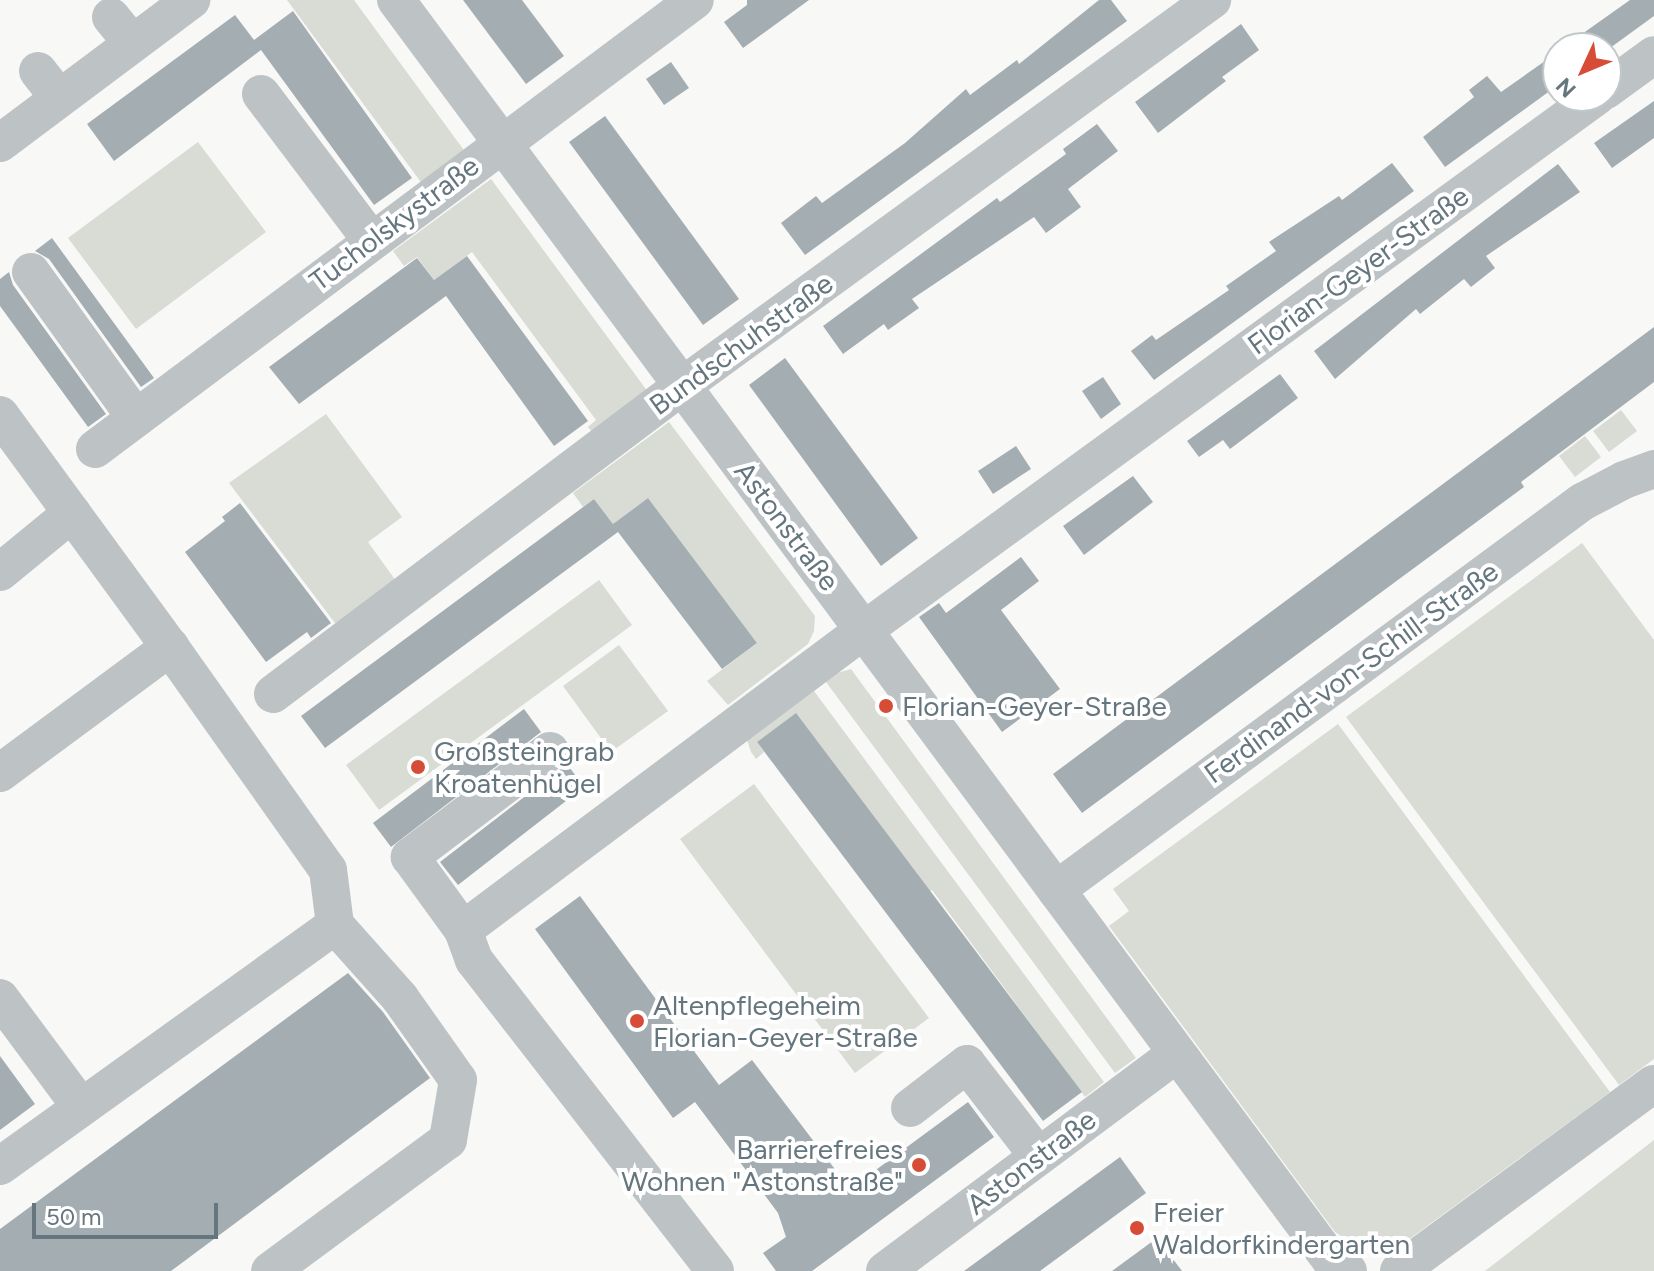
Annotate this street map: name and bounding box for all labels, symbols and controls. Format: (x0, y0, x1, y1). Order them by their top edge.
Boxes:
north arrow (1542, 32, 1622, 112)
text: N (1550, 72, 1581, 103)
street label: Tucholskystraße (303, 149, 485, 297)
street label: Florian-Geyer-Straße (1241, 179, 1475, 361)
street label: Bundschuhstraße (643, 266, 839, 422)
street label: Astonstraße (728, 455, 846, 597)
street label: Ferdinand-von-Schill-Straße (1197, 554, 1505, 790)
place label: Florian-Geyer-Straße (902, 689, 1167, 723)
marker: Florian-Geyer-Straße (877, 697, 895, 715)
place label: Großsteingrab Kroatenhügel (434, 734, 614, 800)
marker: Großsteingrab Kroatenhügel (409, 758, 427, 776)
place label: Altenpflegeheim Florian-Geyer-Straße (653, 988, 918, 1054)
marker: Altenpflegeheim Florian-Geyer-Straße (628, 1012, 646, 1030)
street label: Astonstraße (960, 1103, 1102, 1221)
place label: Barrierefreies Wohnen "Astonstraße" (621, 1132, 903, 1198)
marker: Barrierefreies Wohnen "Astonstraße" (910, 1156, 928, 1174)
scale bar (36, 1187, 222, 1237)
place label: Freier Waldorfkindergarten (1153, 1195, 1410, 1261)
text: 50 m (46, 1202, 102, 1231)
marker: Freier Waldorfkindergarten (1128, 1219, 1146, 1237)

